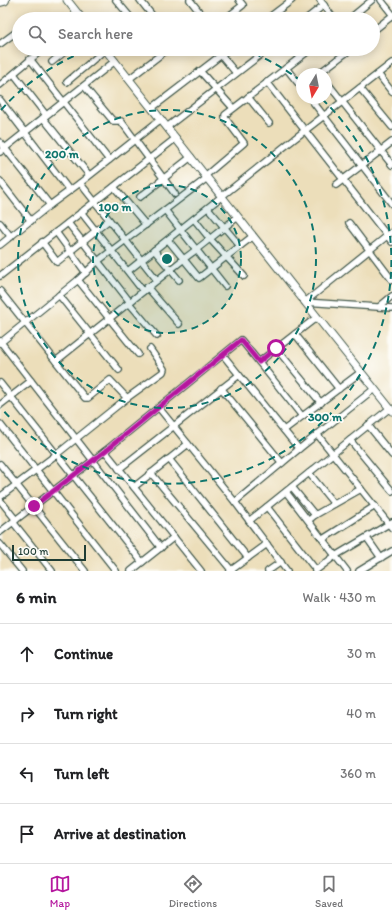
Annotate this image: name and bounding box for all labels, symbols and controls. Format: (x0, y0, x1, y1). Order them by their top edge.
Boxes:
search box (12, 12, 380, 56)
icon: search (26, 23, 48, 45)
text: Search here (58, 25, 133, 43)
north arrow (296, 68, 332, 104)
text: 200 m (45, 147, 80, 161)
text: 100 m (98, 200, 132, 214)
centre of rings (160, 252, 174, 266)
route start (267, 339, 285, 357)
text: 300 m (308, 410, 343, 424)
route end (25, 497, 43, 515)
scale bar (12, 543, 86, 562)
text: 100 m (18, 545, 48, 558)
text: 6 min (16, 587, 57, 607)
text: Walk · 430 m (303, 590, 376, 605)
icon: ahead (16, 643, 38, 665)
text: Continue (54, 645, 113, 663)
text: 30 m (347, 646, 376, 661)
icon: right (16, 703, 38, 725)
text: Turn right (54, 705, 118, 723)
text: 40 m (346, 706, 376, 721)
icon: left (16, 763, 38, 785)
text: Turn left (54, 765, 109, 783)
text: 360 m (340, 766, 376, 781)
icon: arrive (16, 823, 38, 845)
text: Arrive at destination (54, 825, 186, 843)
tab: Map (49, 873, 71, 910)
tab: Directions (169, 873, 217, 910)
tab: Saved (315, 873, 343, 910)

